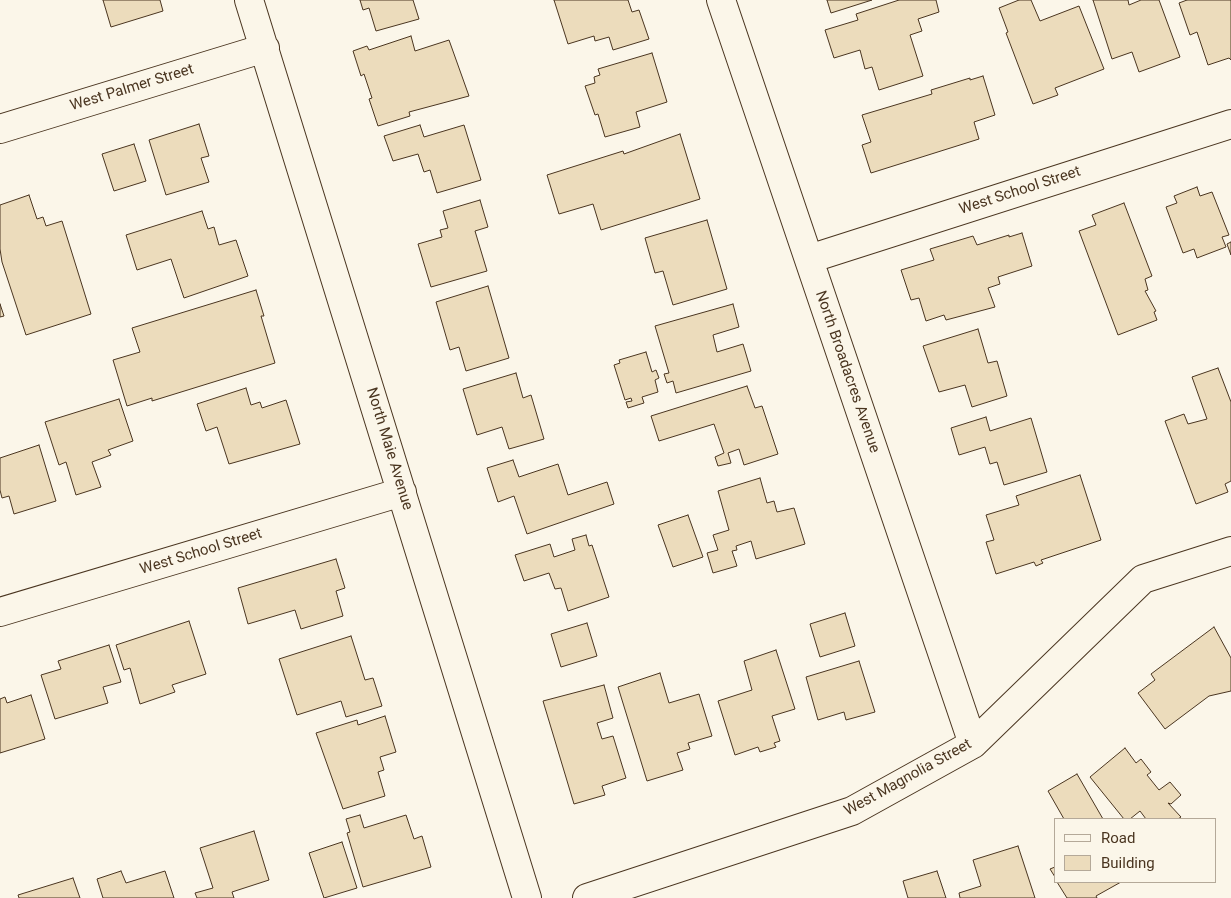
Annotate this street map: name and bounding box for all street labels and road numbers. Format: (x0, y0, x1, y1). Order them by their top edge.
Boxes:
street label: West Palmer Street (68, 61, 196, 115)
street label: West School Street (957, 163, 1083, 219)
street label: North Broadacres Avenue (811, 288, 883, 456)
street label: North Maie Avenue (362, 386, 416, 512)
street label: West School Street (138, 525, 264, 579)
street label: West Magnolia Street (841, 736, 975, 820)

